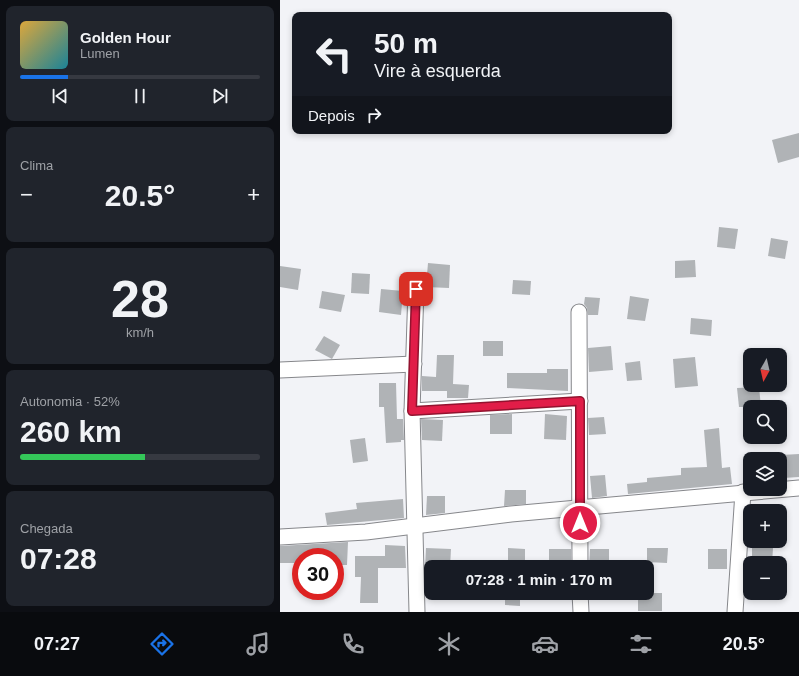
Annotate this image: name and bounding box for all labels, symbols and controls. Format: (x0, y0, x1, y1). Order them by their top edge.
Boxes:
icon: left (308, 28, 360, 80)
text: 50 m (374, 28, 438, 59)
text: Golden Hour (80, 29, 171, 46)
text: Lumen (80, 46, 120, 61)
text: Vire à esquerda (374, 61, 501, 81)
icon: previous (49, 85, 71, 107)
icon: pause (129, 85, 151, 107)
icon: next (209, 85, 231, 107)
icon: right (363, 104, 385, 126)
text: Depois (308, 107, 355, 124)
text: Clima (20, 158, 53, 173)
text: 20.5° (105, 179, 175, 212)
text: − (20, 182, 33, 207)
text: + (247, 182, 260, 207)
text: 28 (111, 270, 169, 328)
pin (399, 272, 433, 306)
icon: arrive (405, 278, 427, 300)
text: km/h (126, 325, 154, 340)
north arrow (743, 348, 787, 392)
map controls (743, 348, 787, 600)
text: Autonomia · 52% (20, 394, 120, 409)
button: search (743, 400, 787, 444)
text: 260 km (20, 415, 122, 448)
button: layers (743, 452, 787, 496)
position arrow (559, 502, 601, 544)
button: + (743, 504, 787, 548)
text: Chegada (20, 521, 73, 536)
text: 07:28 (20, 542, 97, 575)
speed limit sign: 30 (292, 548, 344, 600)
button: − (743, 556, 787, 600)
text: 07:28 · 1 min · 170 m (466, 571, 612, 588)
icon: directions (148, 630, 176, 658)
icon: music (244, 630, 272, 658)
icon: phone (339, 630, 367, 658)
icon: climate (435, 630, 463, 658)
icon: car (531, 630, 559, 658)
icon: filters (627, 630, 655, 658)
text: 07:27 (34, 634, 80, 654)
text: 20.5° (723, 634, 765, 654)

